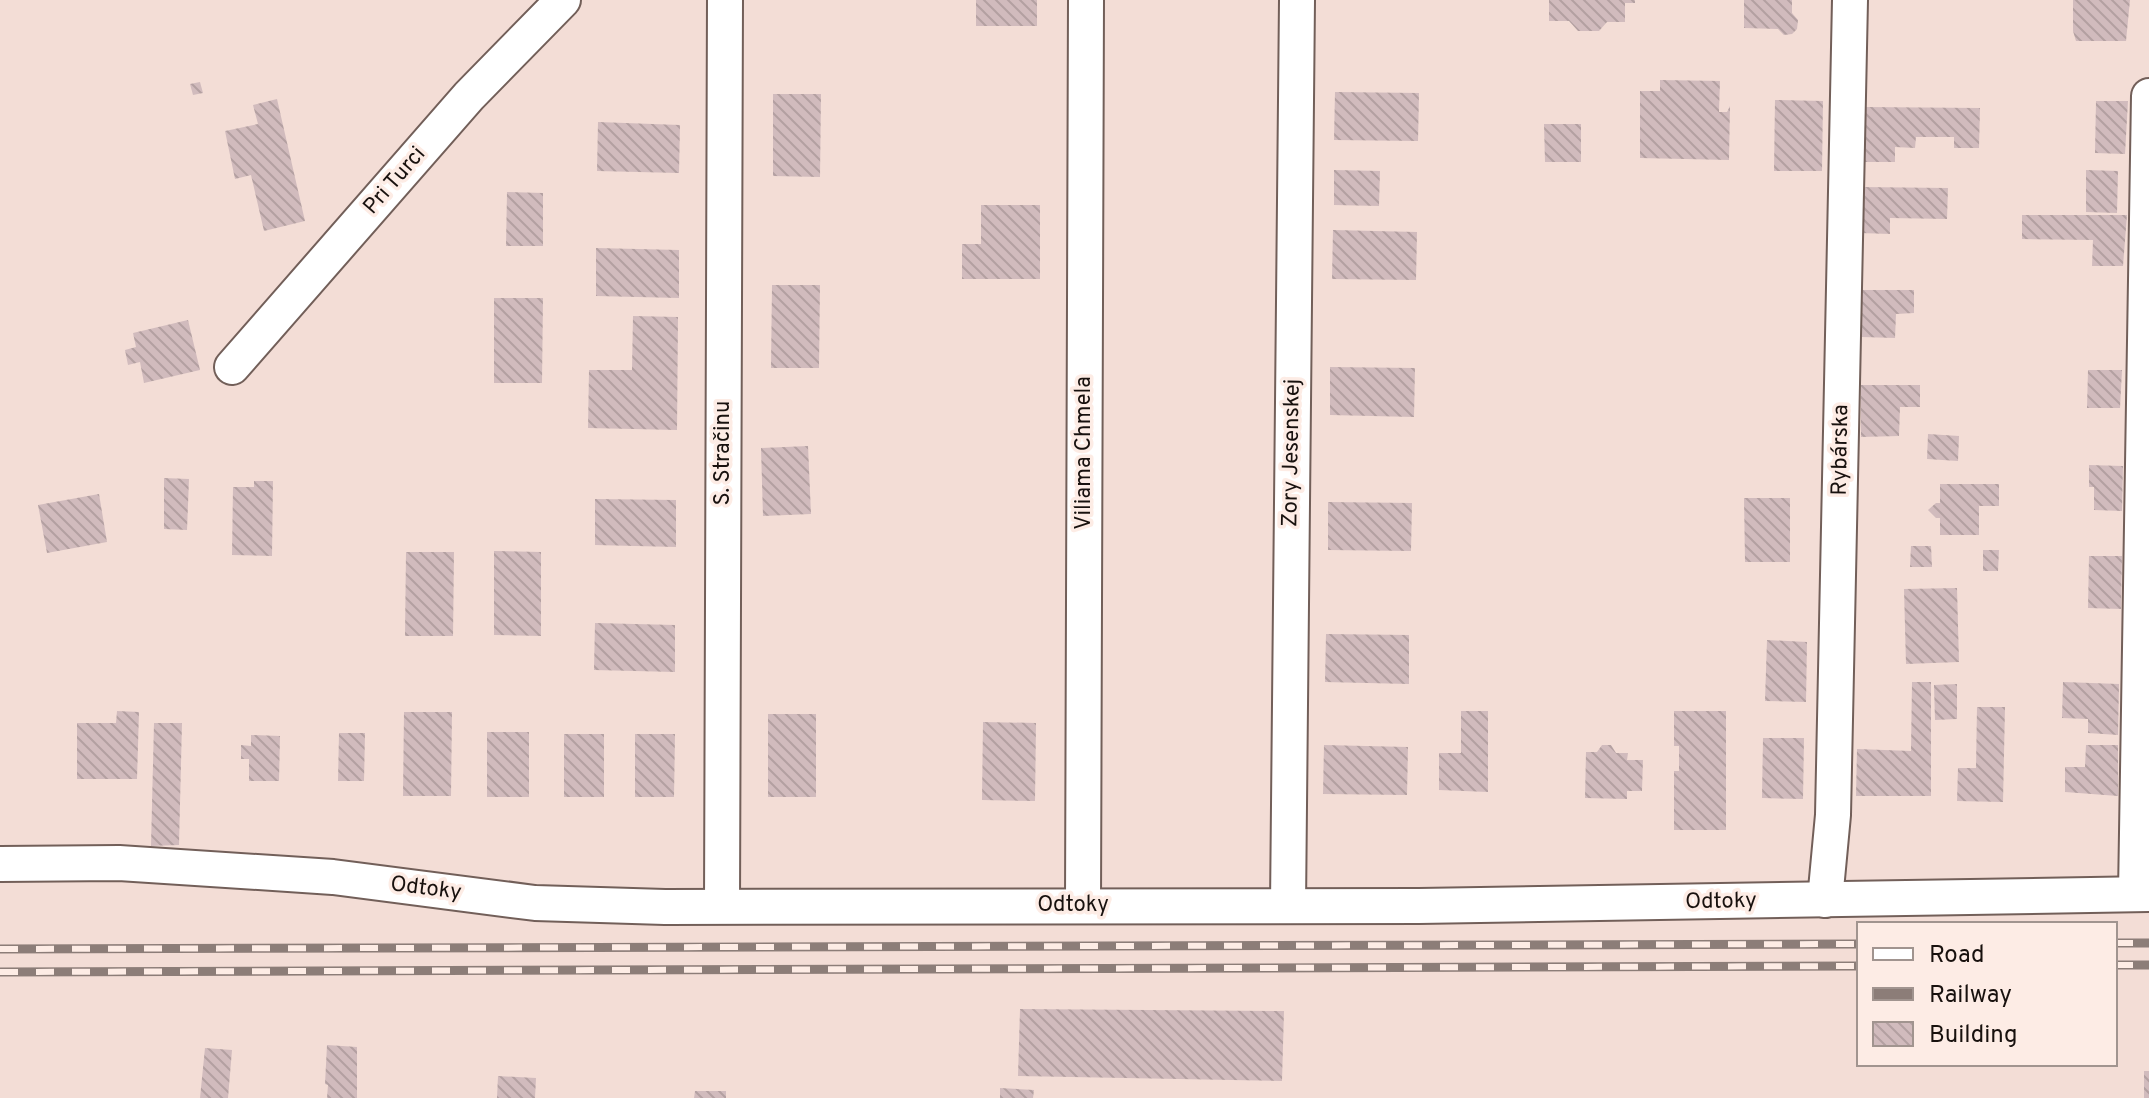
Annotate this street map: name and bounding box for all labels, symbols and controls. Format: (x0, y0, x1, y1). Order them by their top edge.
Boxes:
street label: Pri Turci (358, 141, 432, 221)
street label: Viliama Chmela (1071, 376, 1098, 530)
street label: Zory Jesenskej (1277, 379, 1307, 527)
street label: S. Stračinu (710, 401, 737, 505)
street label: Rybárska (1827, 404, 1855, 496)
street label: Odtoky (389, 871, 463, 907)
street label: Odtoky (1685, 888, 1757, 916)
street label: Odtoky (1037, 892, 1109, 919)
legend (1857, 922, 2117, 1066)
text: Road (1929, 941, 1985, 971)
text: Railway (1929, 981, 2012, 1011)
text: Building (1929, 1021, 2018, 1051)

